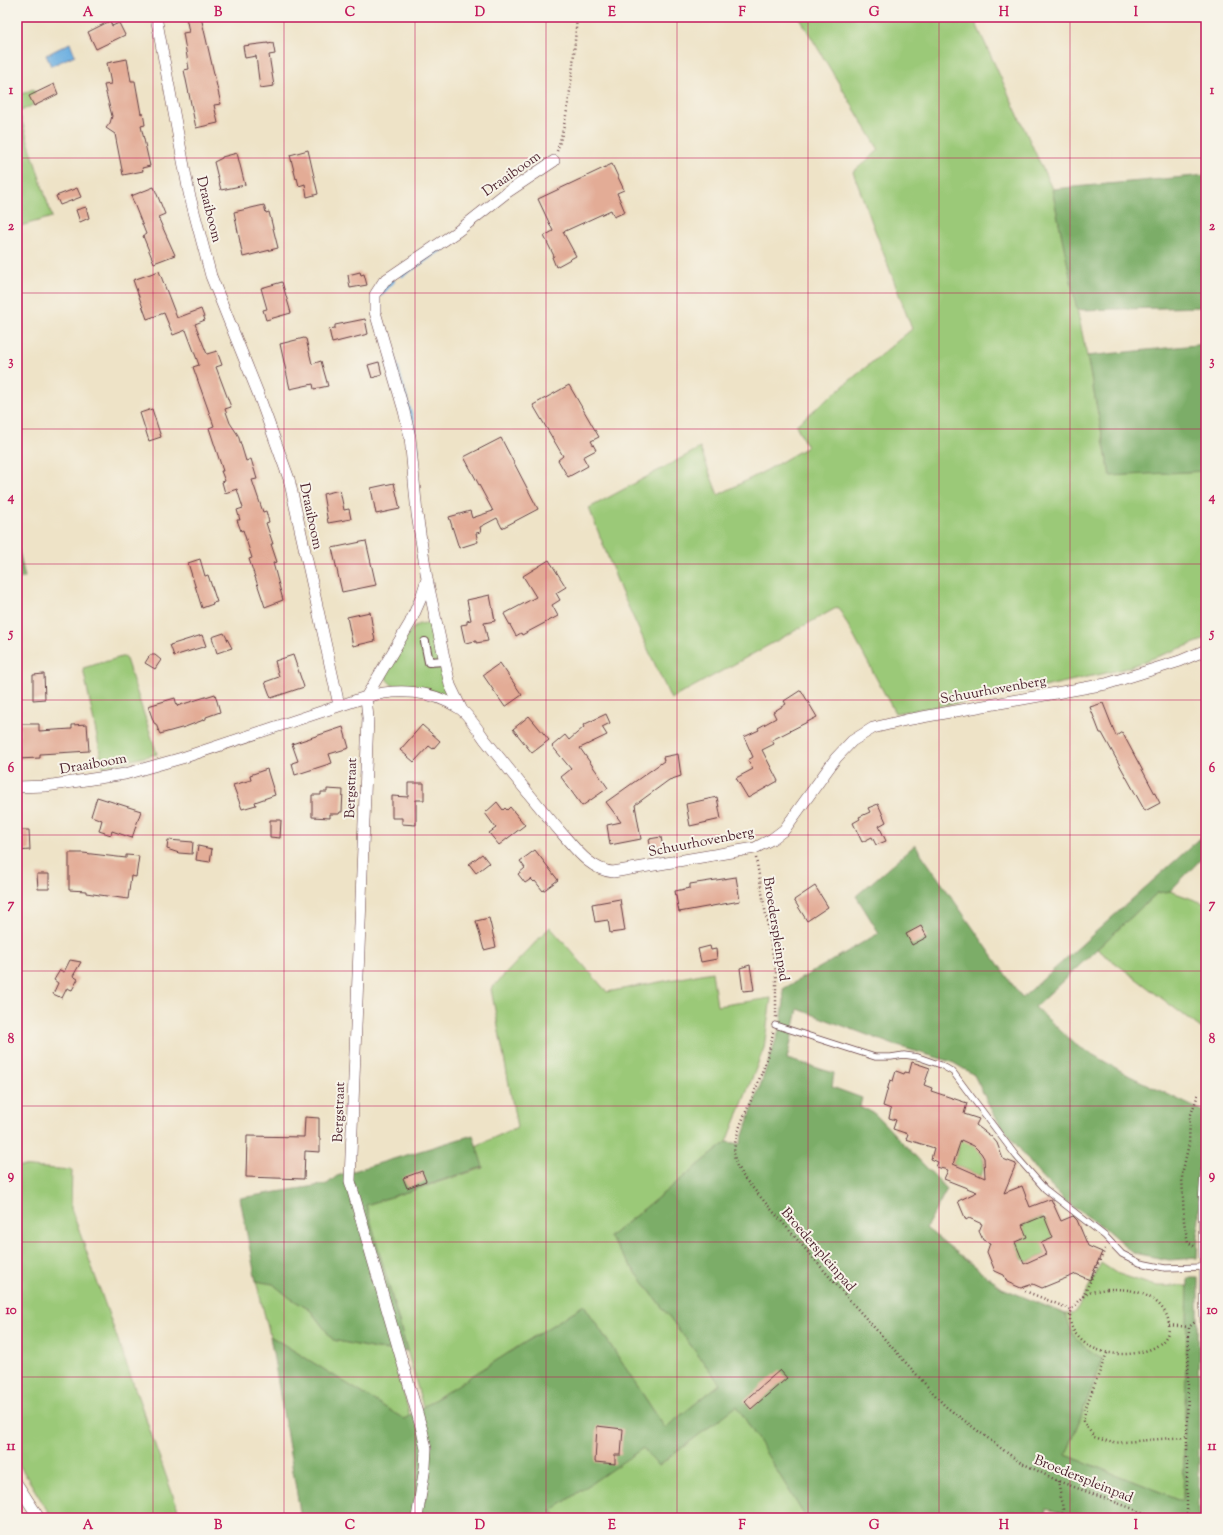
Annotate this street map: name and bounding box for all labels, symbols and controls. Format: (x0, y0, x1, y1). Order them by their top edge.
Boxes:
text: A (83, 4, 94, 22)
text: B (214, 4, 223, 22)
text: C (345, 4, 355, 22)
text: D (475, 4, 485, 22)
text: E (608, 4, 616, 22)
text: F (738, 4, 746, 22)
text: G (869, 4, 880, 22)
text: H (999, 4, 1010, 22)
text: I (1134, 4, 1139, 22)
text: 1 (9, 82, 14, 100)
text: 1 (1210, 82, 1215, 100)
street label: Draaiboom (479, 147, 546, 202)
street label: Draaiboom (190, 174, 226, 245)
text: 2 (8, 218, 15, 236)
text: 2 (1209, 218, 1216, 236)
text: 3 (8, 353, 14, 371)
text: 3 (1209, 353, 1215, 371)
street label: Draaiboom (293, 481, 327, 552)
text: 4 (7, 489, 15, 507)
text: 4 (1208, 489, 1216, 507)
text: 5 (8, 625, 14, 643)
text: 5 (1209, 625, 1215, 643)
street label: Schuurhovenberg (939, 672, 1048, 710)
street label: Draaiboom (58, 749, 129, 781)
street label: Bergstraat (341, 757, 363, 819)
text: 6 (8, 760, 15, 778)
text: 6 (1209, 760, 1216, 778)
street label: Schuurhovenberg (647, 823, 756, 863)
street label: Broederspleinpad (757, 876, 793, 983)
text: 7 (8, 896, 15, 914)
text: 7 (1209, 896, 1216, 914)
text: 8 (8, 1031, 15, 1049)
text: 8 (1209, 1031, 1216, 1049)
street label: Bergstraat (329, 1081, 351, 1143)
text: 9 (8, 1167, 15, 1185)
text: 9 (1209, 1167, 1216, 1185)
street label: Broederspleinpad (775, 1204, 860, 1297)
text: 10 (5, 1302, 17, 1320)
text: 10 (1206, 1302, 1218, 1320)
text: 11 (7, 1438, 16, 1456)
text: 11 (1208, 1438, 1217, 1456)
street label: Broederspleinpad (1031, 1451, 1136, 1509)
text: A (83, 1517, 94, 1535)
text: B (214, 1517, 223, 1535)
text: C (345, 1517, 355, 1535)
text: D (475, 1517, 485, 1535)
text: E (608, 1517, 616, 1535)
text: F (738, 1517, 746, 1535)
text: G (869, 1517, 880, 1535)
text: H (999, 1517, 1010, 1535)
text: I (1134, 1517, 1139, 1535)

